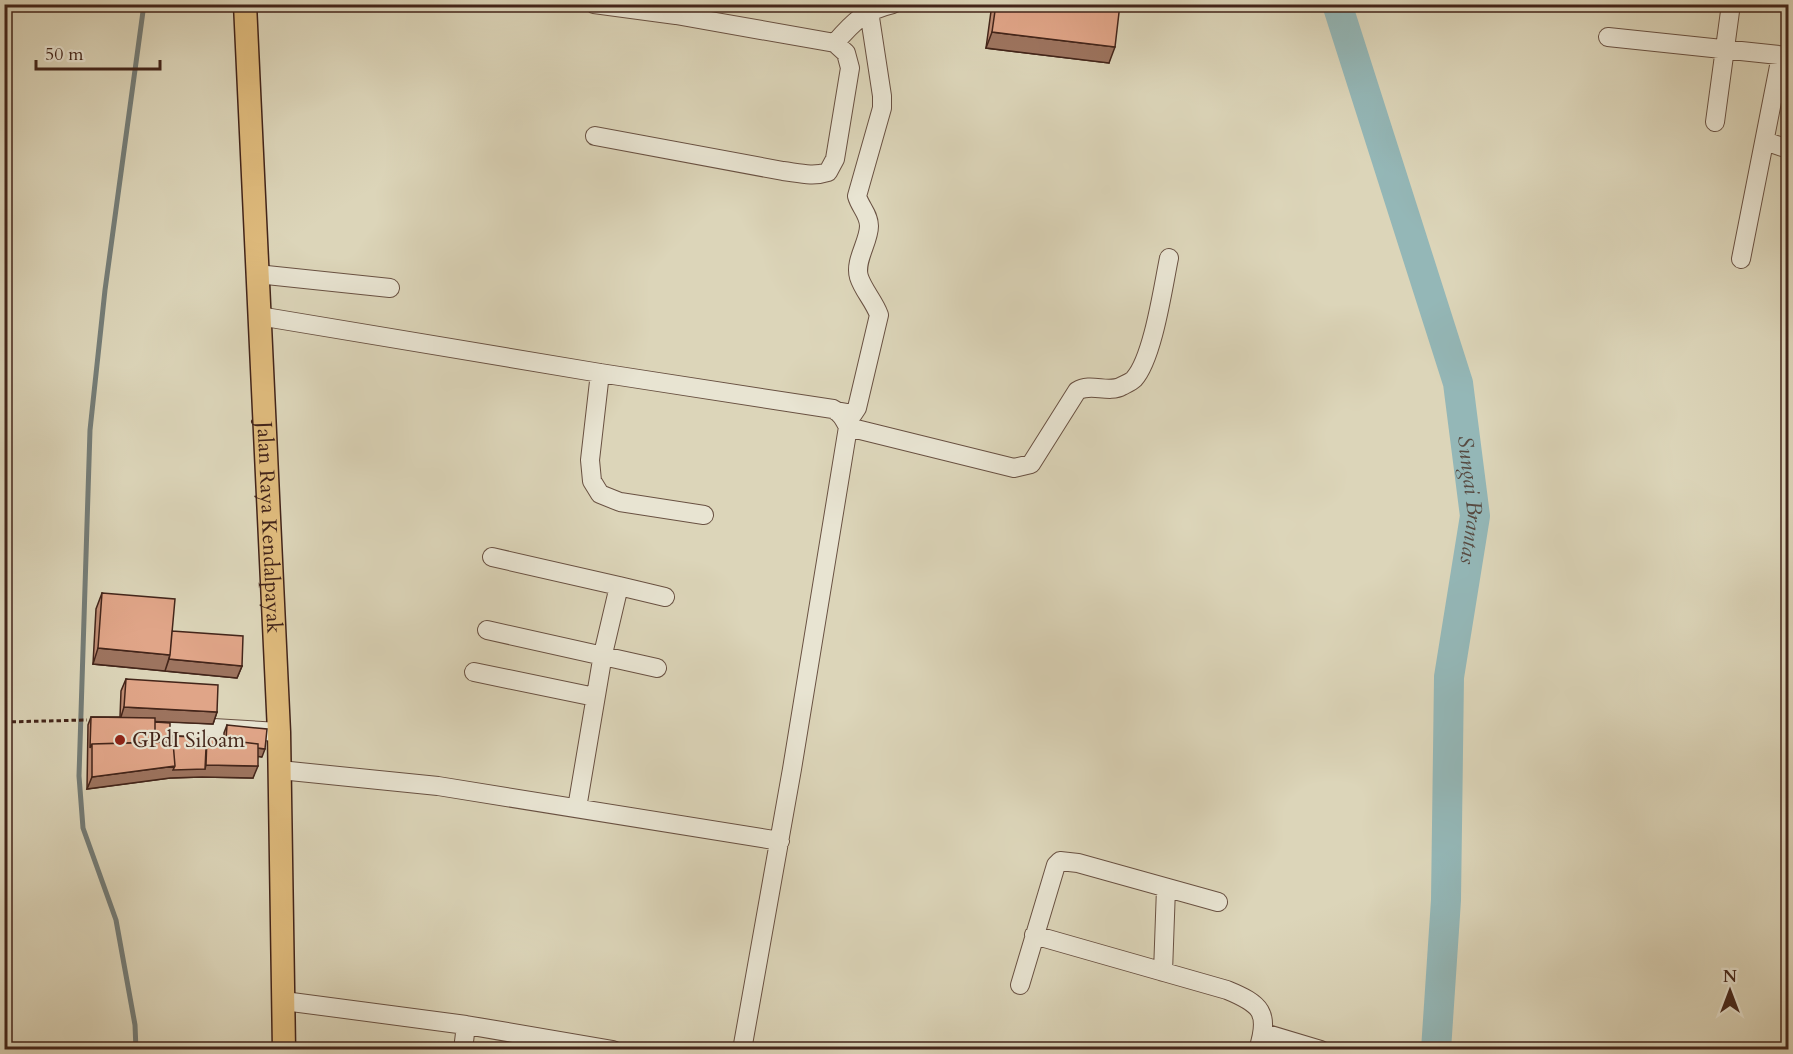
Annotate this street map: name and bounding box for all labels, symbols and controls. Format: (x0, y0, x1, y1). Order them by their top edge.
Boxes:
scale bar (36, 33, 160, 71)
text: 50 m (45, 42, 84, 67)
street label: Jalan Raya Kendalpayak (250, 418, 289, 635)
water label: Sungai Brantas (1450, 434, 1490, 567)
place label: GPdI Siloam (132, 726, 245, 755)
marker: GPdI Siloam (113, 733, 127, 747)
north arrow (1700, 961, 1760, 1021)
text: N (1723, 966, 1737, 988)

